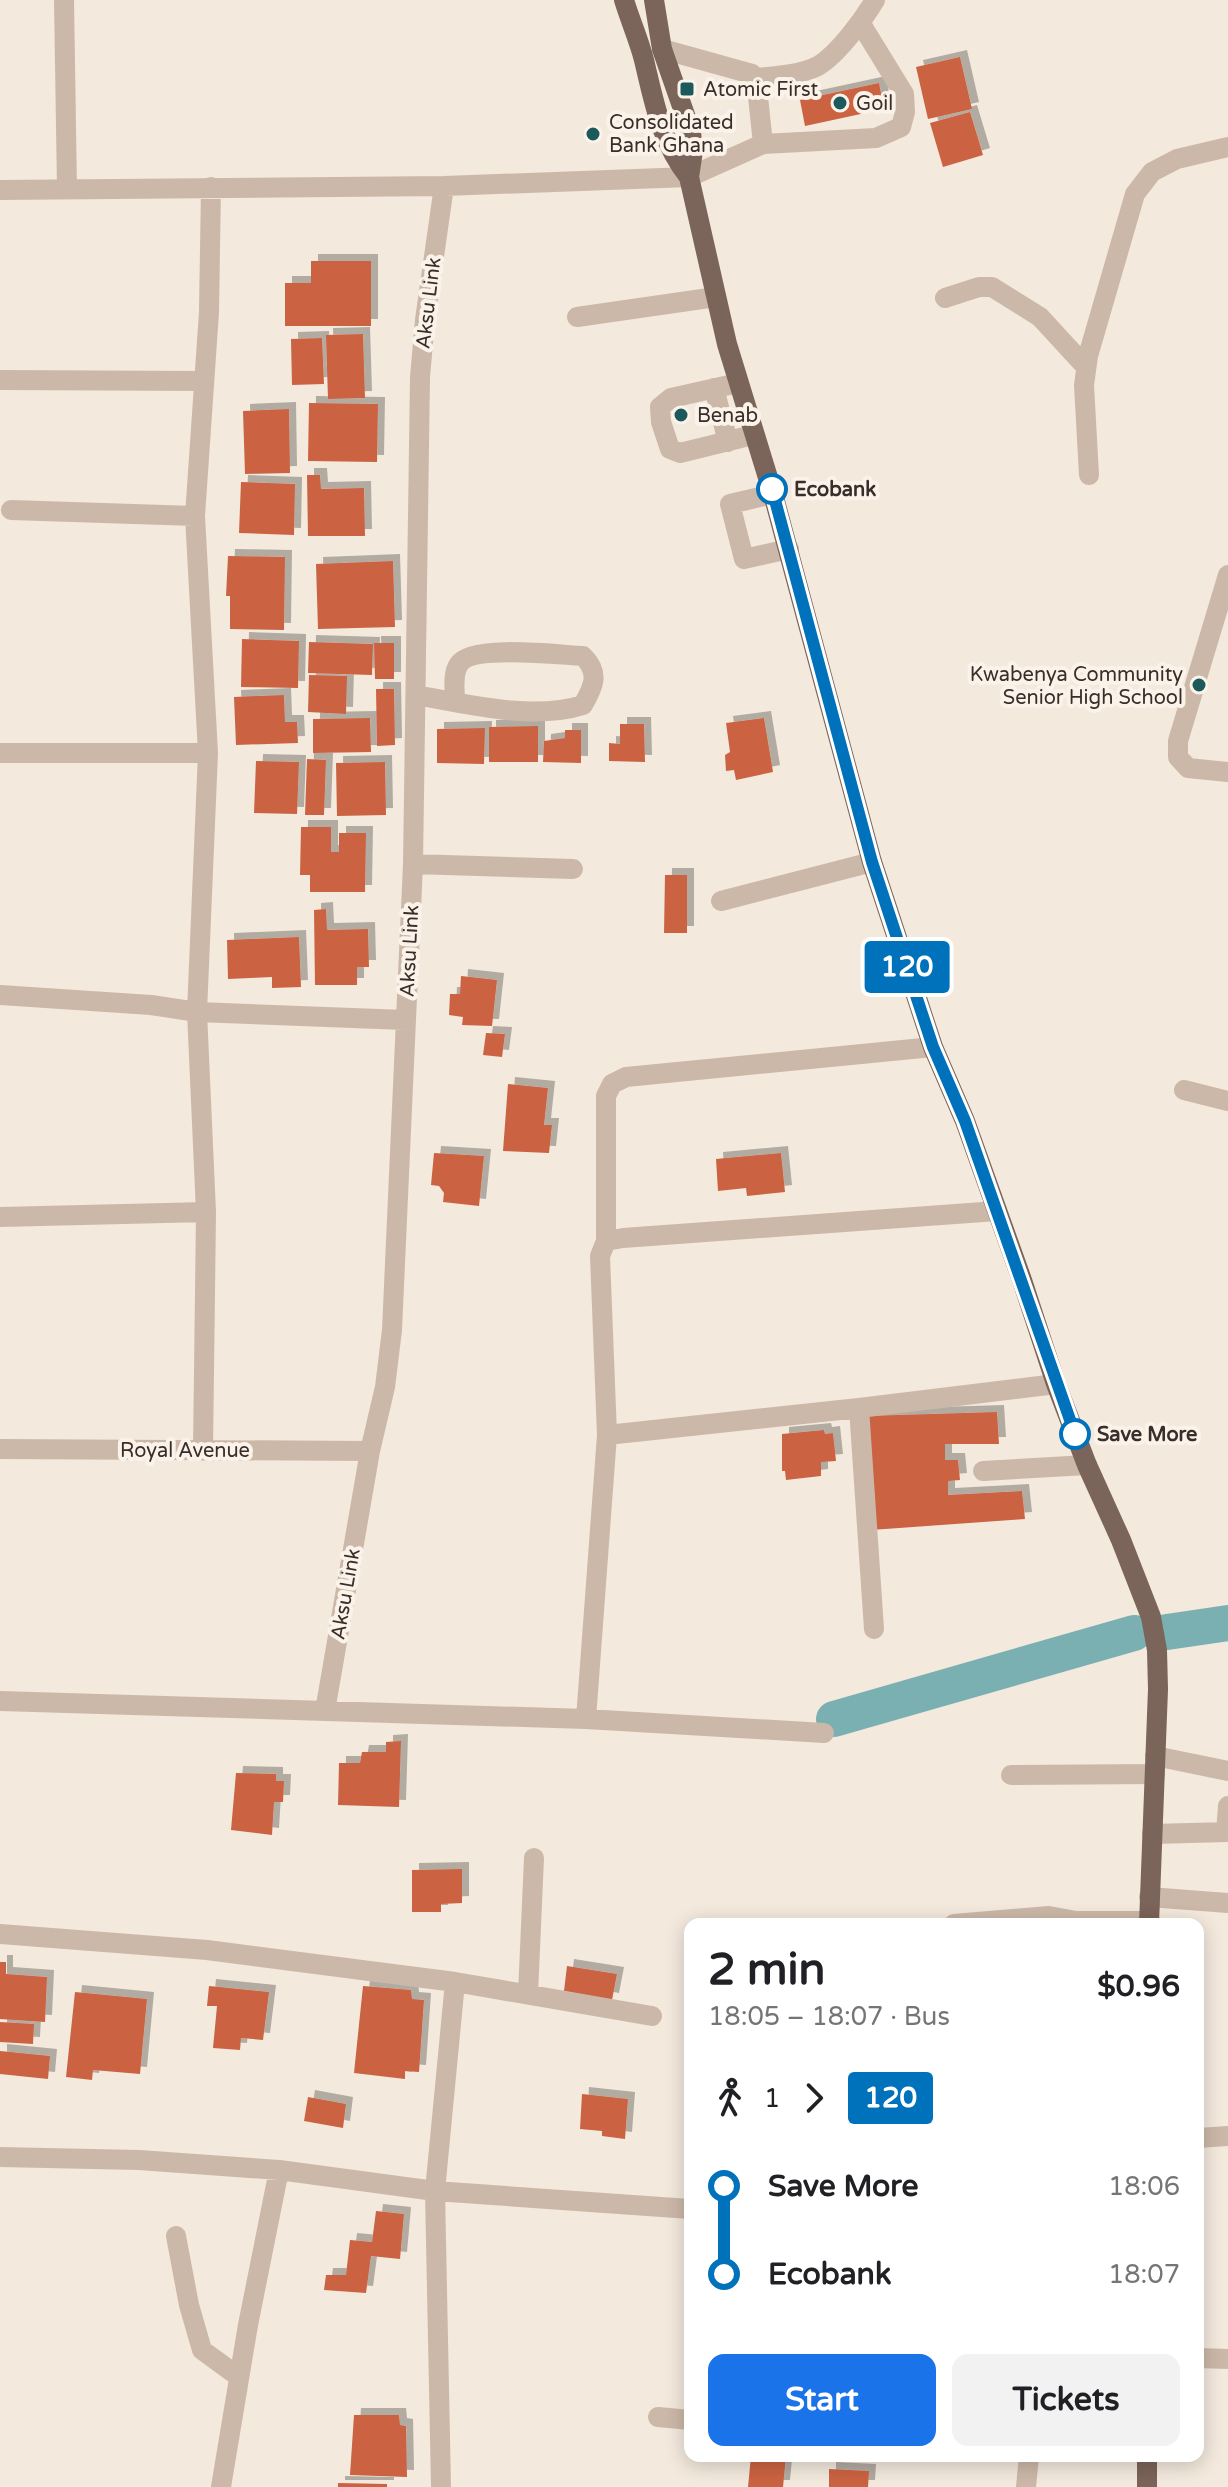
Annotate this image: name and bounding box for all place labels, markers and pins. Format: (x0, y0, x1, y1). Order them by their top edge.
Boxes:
place label: Atomic First (703, 78, 818, 102)
marker: Atomic First (678, 80, 696, 98)
place label: Goil (856, 92, 893, 116)
marker: Goil (831, 94, 849, 112)
place label: Consolidated Bank Ghana (609, 111, 734, 158)
marker: Consolidated Bank Ghana (584, 125, 602, 143)
place label: Benab (697, 404, 758, 428)
marker: Benab (672, 406, 690, 424)
marker: Ecobank (757, 474, 787, 504)
place label: Ecobank (794, 478, 876, 502)
place label: Kwabenya Community Senior High School (970, 663, 1183, 710)
marker: Kwabenya Community Senior High School (1190, 676, 1208, 694)
marker: Save More (1060, 1419, 1090, 1449)
place label: Save More (1097, 1423, 1197, 1447)

